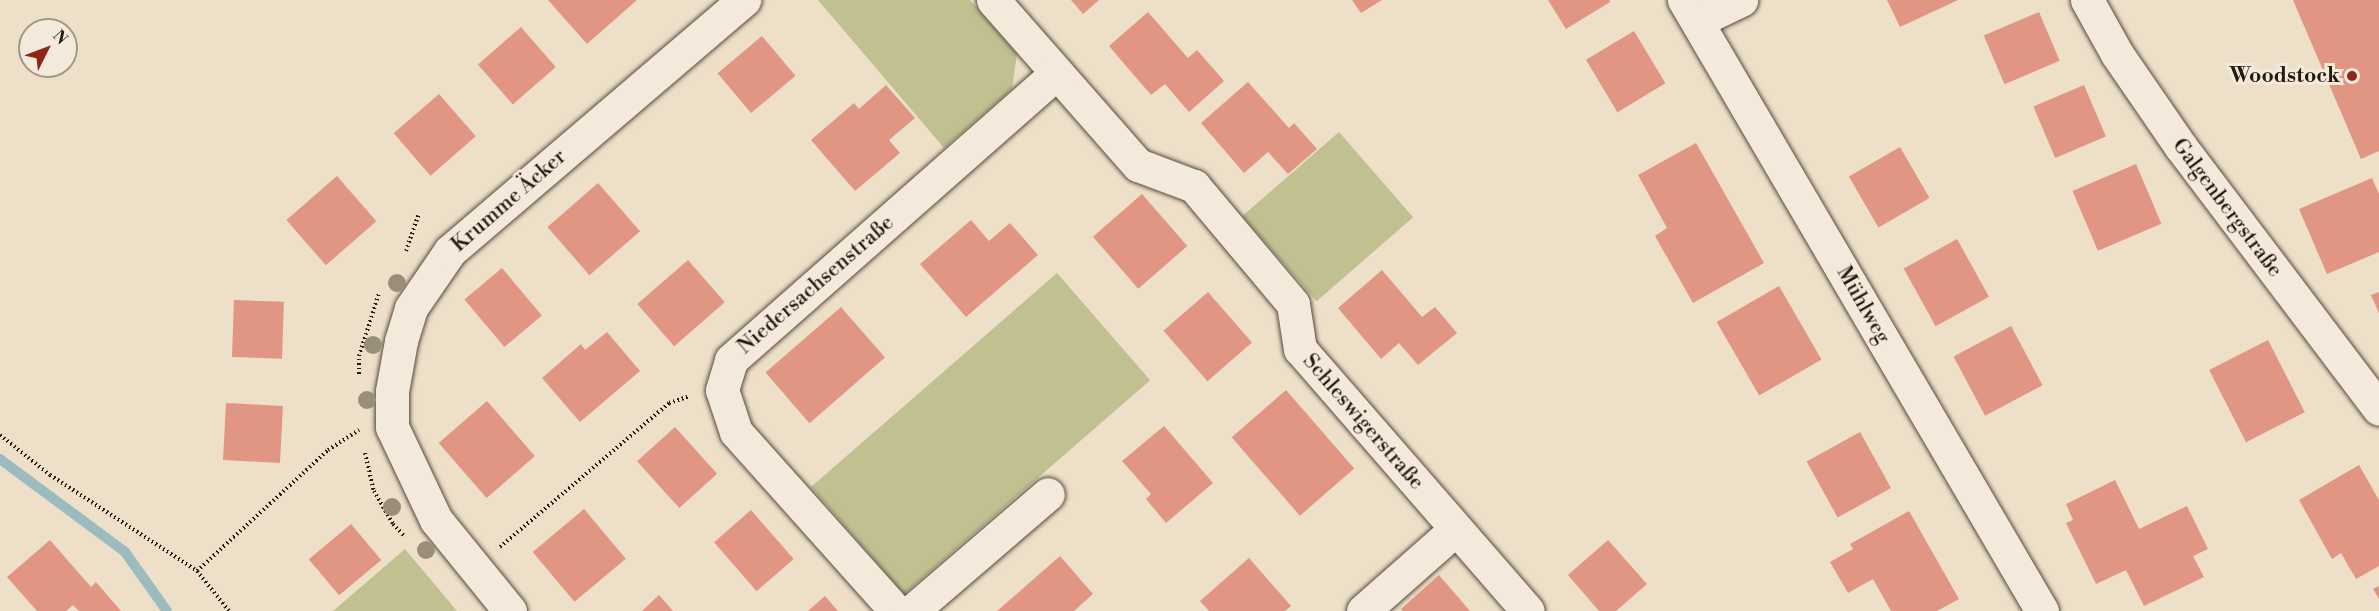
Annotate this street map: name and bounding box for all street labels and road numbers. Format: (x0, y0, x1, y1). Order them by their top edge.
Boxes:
street label: Galgenbergstraße (2167, 134, 2287, 282)
street label: Krumme Äcker (447, 144, 571, 258)
street label: Niedersachsenstraße (733, 210, 899, 360)
street label: Mühlweg (1831, 262, 1895, 348)
street label: Schleswigerstraße (1297, 349, 1429, 495)

